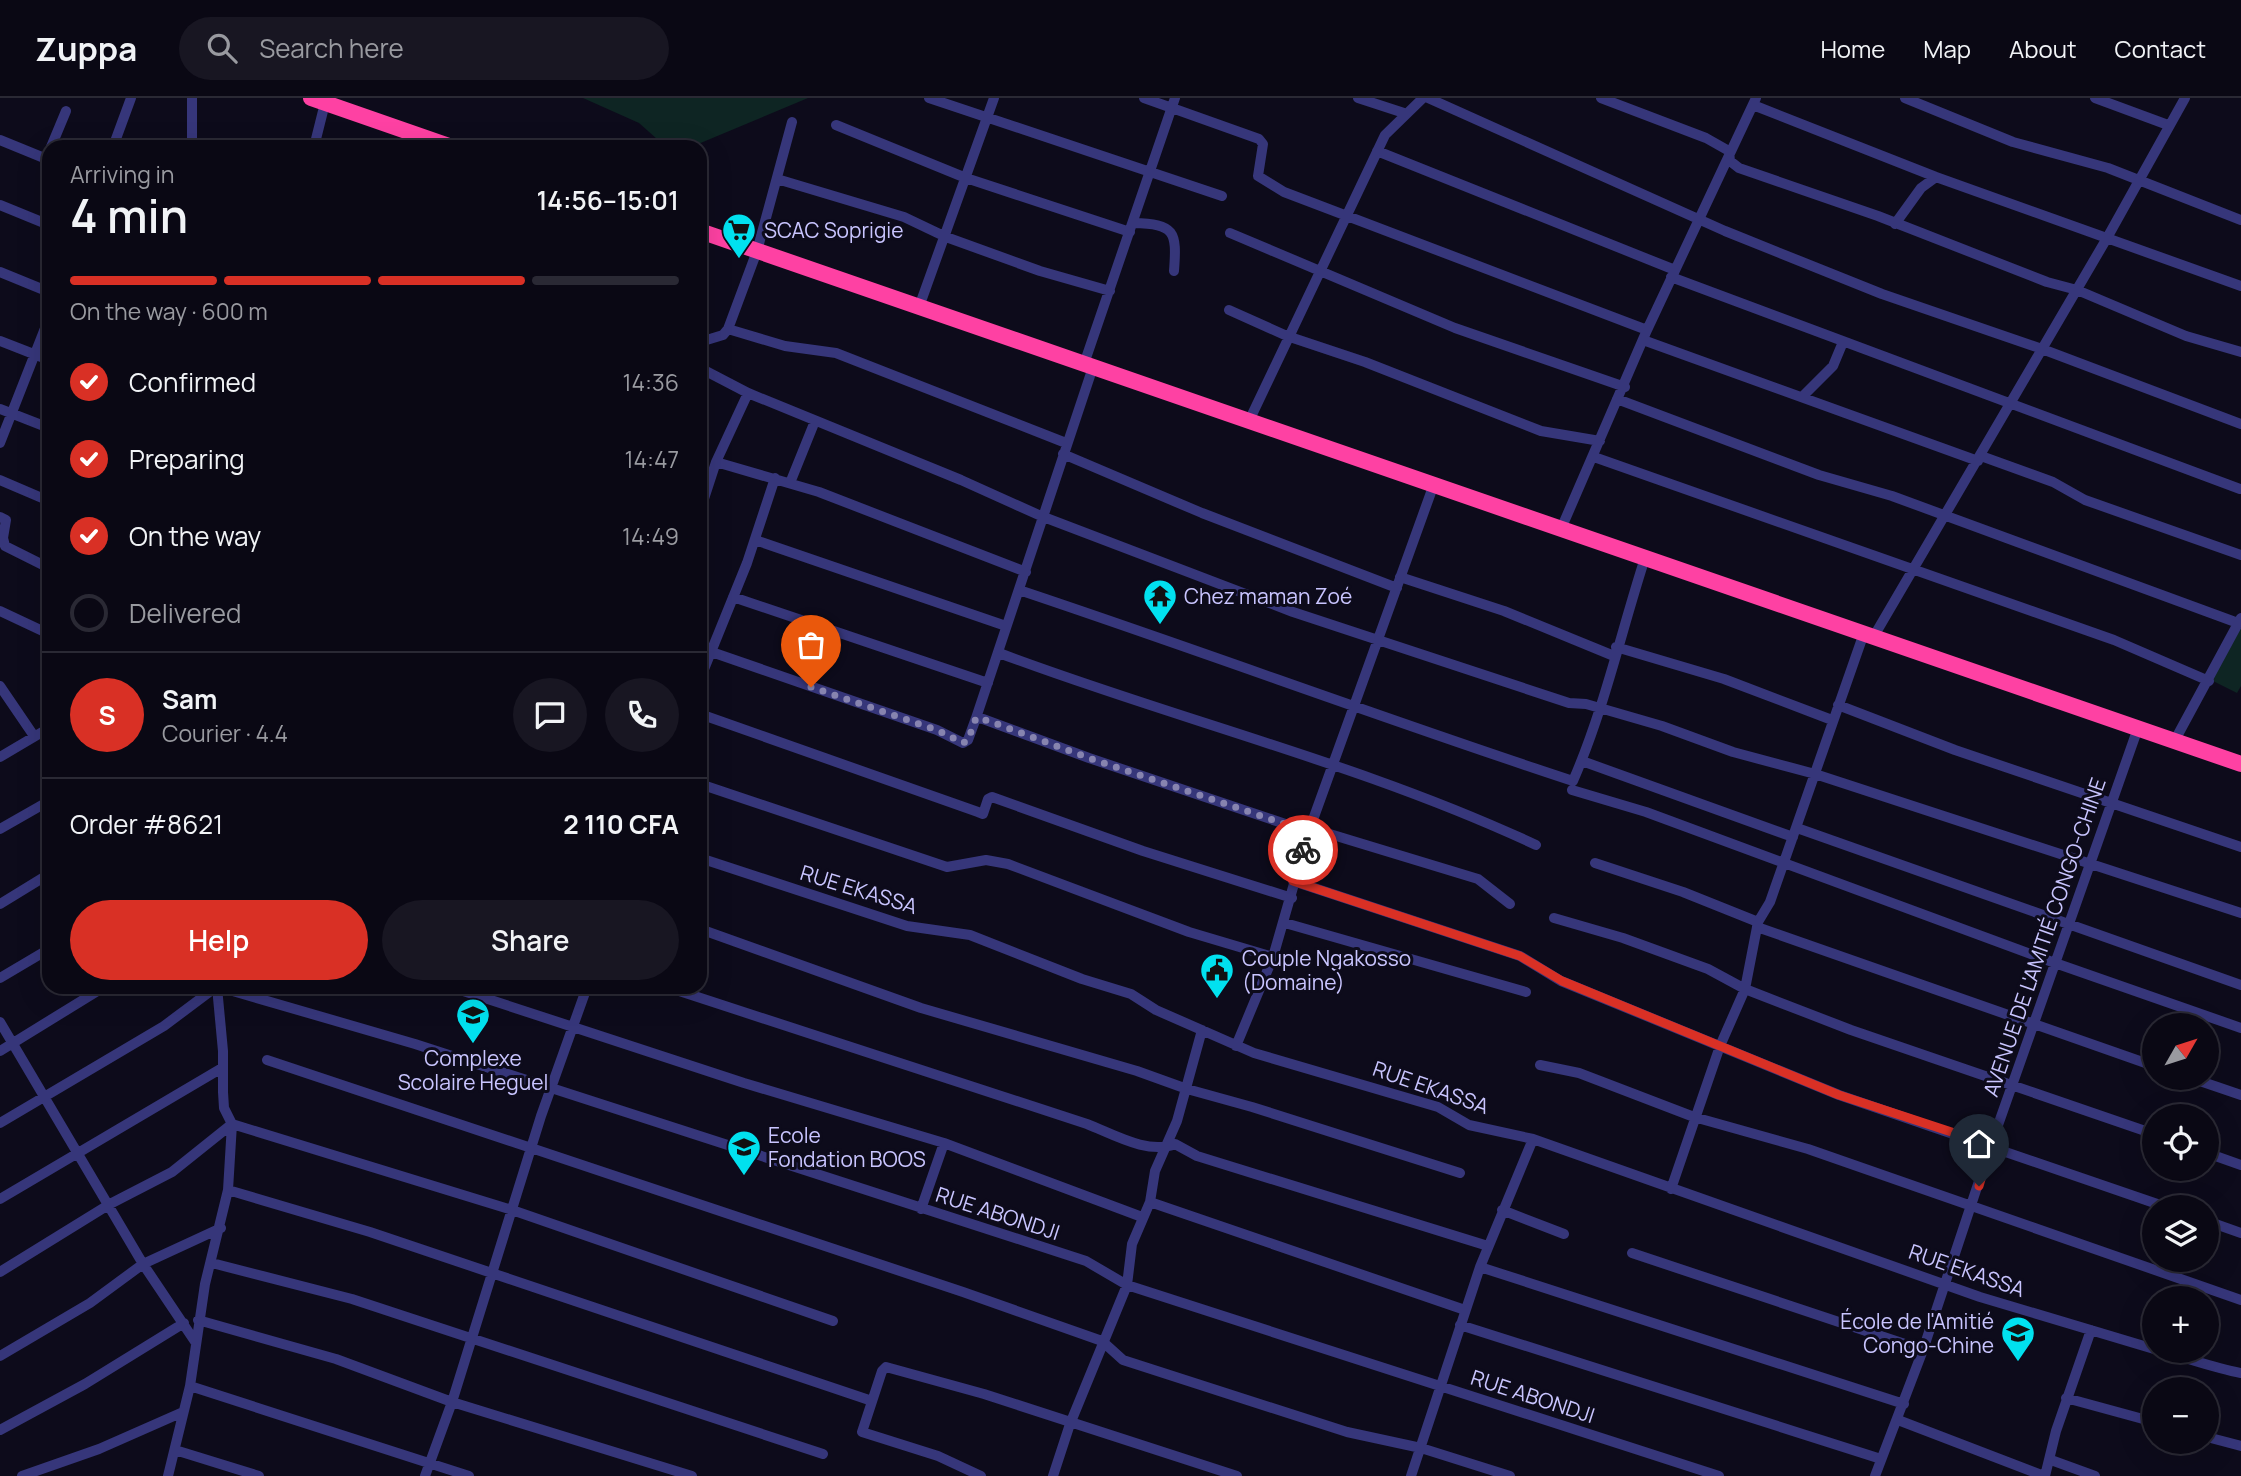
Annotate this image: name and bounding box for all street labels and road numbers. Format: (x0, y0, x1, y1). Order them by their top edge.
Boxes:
street label: AVENUE DE L'AMITIÉ CONGO-CHINE (1976, 774, 2112, 1100)
street label: RUE EKASSA (797, 858, 921, 920)
street label: RUE EKASSA (1369, 1054, 1493, 1120)
street label: RUE ABONDJI (933, 1180, 1063, 1246)
street label: RUE EKASSA (1905, 1237, 2029, 1303)
street label: RUE ABONDJI (1468, 1363, 1598, 1429)

